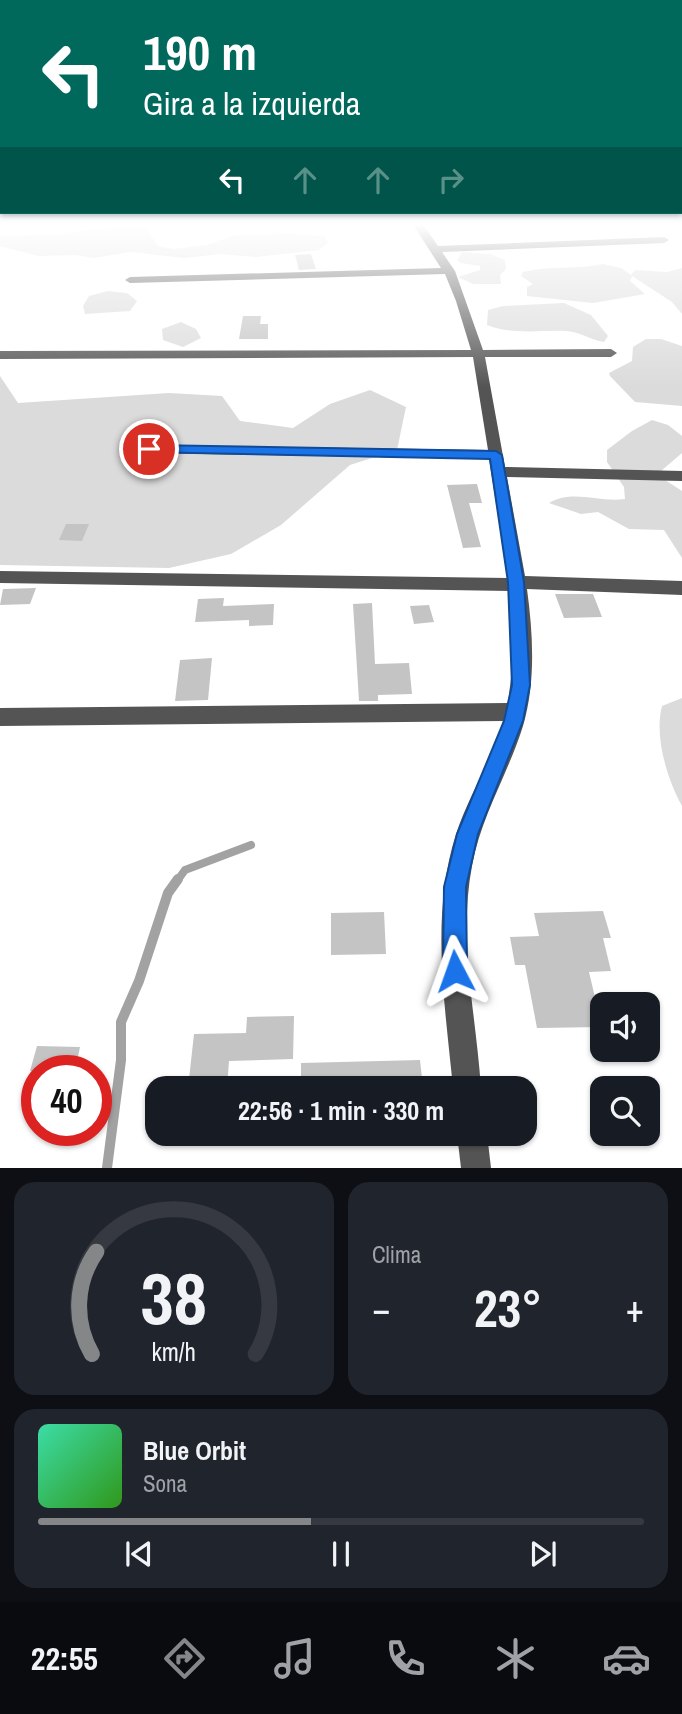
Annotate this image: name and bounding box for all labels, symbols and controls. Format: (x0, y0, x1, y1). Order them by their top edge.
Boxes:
text: 190 m (143, 19, 257, 85)
icon: left (28, 28, 119, 119)
text: Gira a la izquierda (143, 82, 360, 125)
icon: left (213, 161, 251, 199)
icon: ahead (286, 161, 324, 199)
icon: ahead (359, 161, 397, 199)
icon: right (432, 161, 470, 199)
pin (119, 419, 179, 479)
icon: arrive (130, 430, 168, 468)
position arrow (418, 934, 492, 1008)
map controls (590, 992, 660, 1146)
button: sound (590, 992, 660, 1062)
speed limit sign: 40 (21, 1055, 112, 1146)
button: search (590, 1076, 660, 1146)
text: 22:56 · 1 min · 330 m (238, 1093, 444, 1128)
text: Clima (372, 1239, 421, 1270)
text: 38 (141, 1250, 207, 1348)
text: 23° (474, 1273, 542, 1343)
text: − (372, 1283, 390, 1334)
text: + (626, 1283, 644, 1334)
text: km/h (152, 1335, 196, 1369)
text: Blue Orbit (143, 1433, 246, 1468)
text: Sona (143, 1468, 187, 1499)
icon: previous (120, 1535, 158, 1573)
icon: pause (322, 1535, 360, 1573)
icon: next (524, 1535, 562, 1573)
icon: directions (160, 1634, 209, 1683)
icon: music (270, 1634, 319, 1683)
icon: phone (381, 1634, 430, 1683)
icon: climate (491, 1634, 540, 1683)
icon: car (602, 1634, 651, 1683)
text: 22:55 (31, 1637, 98, 1680)

